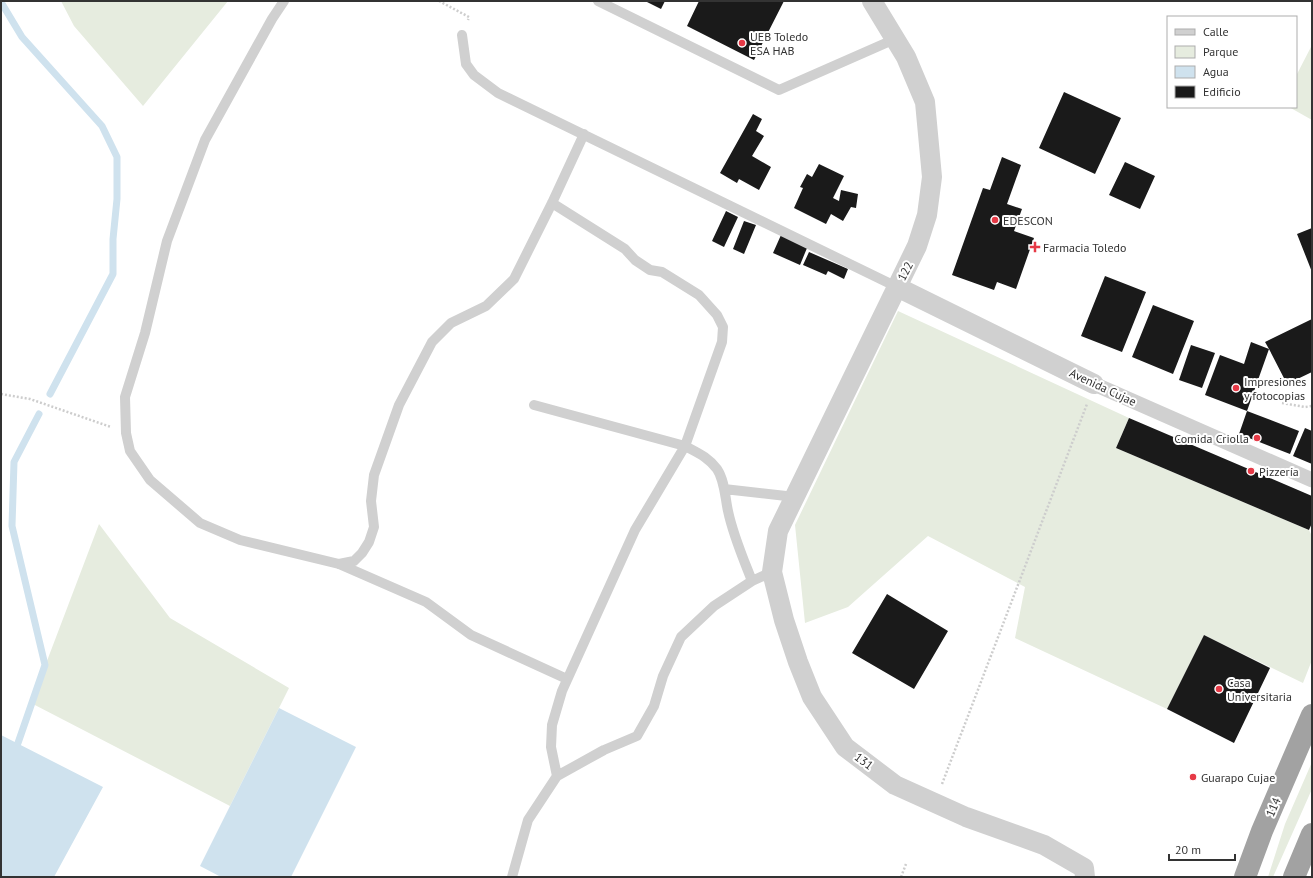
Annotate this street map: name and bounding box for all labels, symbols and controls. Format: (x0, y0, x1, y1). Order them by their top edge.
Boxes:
legend (1167, 16, 1297, 108)
text: Calle (1203, 24, 1229, 39)
place label: UEB Toledo ESA HAB (750, 29, 808, 58)
marker: UEB Toledo ESA HAB (737, 38, 747, 48)
text: Parque (1203, 44, 1238, 59)
text: Agua (1203, 64, 1229, 79)
text: Edificio (1203, 84, 1241, 99)
place label: EDESCON (1003, 213, 1053, 228)
marker: EDESCON (990, 215, 1000, 225)
place label: Farmacia Toledo (1043, 240, 1126, 255)
marker: Farmacia Toledo (1030, 242, 1040, 252)
street label: 122 (894, 259, 916, 283)
street label: Avenida Cujae (1067, 365, 1139, 409)
place label: Impresiones y fotocopias (1244, 374, 1306, 403)
marker: Impresiones y fotocopias (1231, 383, 1241, 393)
place label: Comida Criolla (1174, 431, 1249, 446)
marker: Comida Criolla (1252, 433, 1262, 443)
place label: Pizzería (1259, 464, 1299, 479)
marker: Pizzería (1246, 466, 1256, 476)
place label: Casa Universitaria (1227, 675, 1292, 704)
marker: Casa Universitaria (1214, 684, 1224, 694)
street label: 131 (852, 749, 876, 773)
place label: Guarapo Cujae (1201, 770, 1275, 785)
marker: Guarapo Cujae (1188, 772, 1198, 782)
street label: 114 (1262, 795, 1284, 819)
scale bar (1169, 836, 1235, 862)
text: 20 m (1175, 842, 1201, 857)

